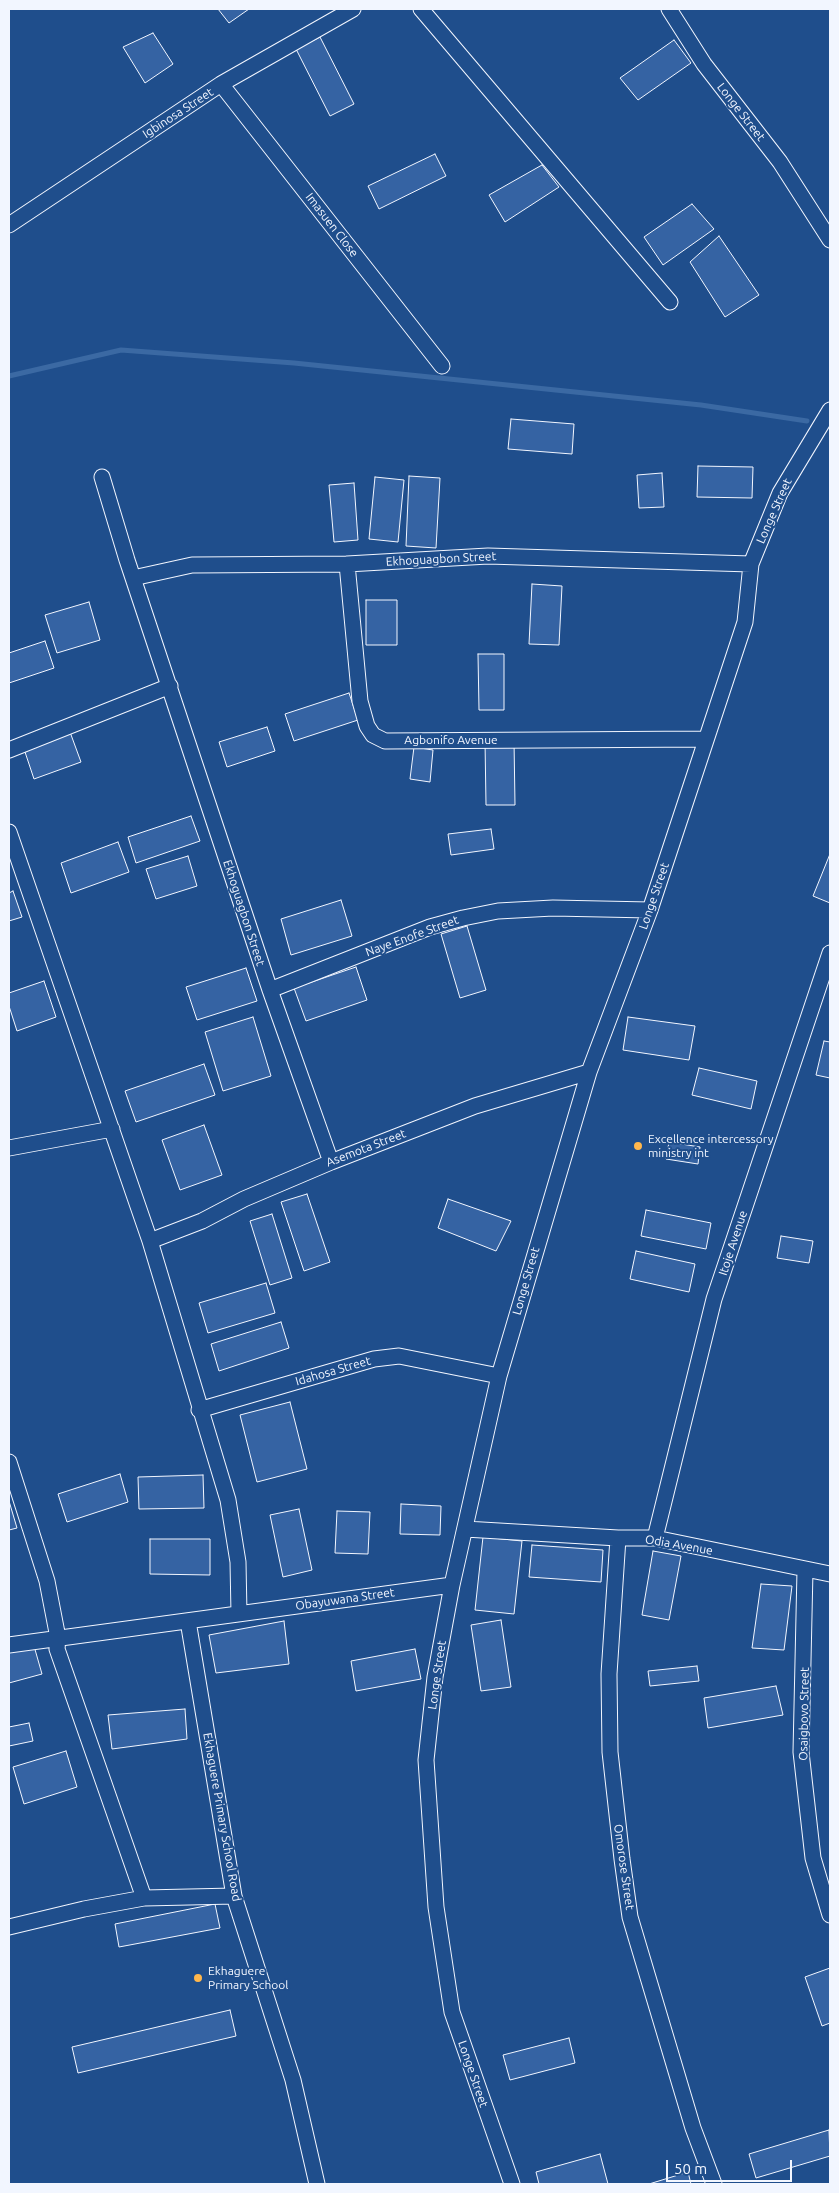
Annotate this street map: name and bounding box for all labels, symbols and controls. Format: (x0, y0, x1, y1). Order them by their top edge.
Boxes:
street label: Longe Street (714, 80, 768, 144)
street label: Igbinosa Street (140, 85, 216, 141)
street label: Imasuen Close (303, 190, 361, 260)
street label: Longe Street (753, 476, 795, 546)
street label: Ekhoguagbon Street (385, 549, 497, 569)
street label: Agbonifo Avenue (404, 733, 498, 747)
street label: Ekhoguagbon Street (220, 858, 268, 968)
street label: Longe Street (636, 861, 672, 931)
street label: Naye Enofe Street (364, 912, 460, 960)
street label: Asemota Street (324, 1126, 408, 1170)
place label: Excellence intercessory ministry int (648, 1132, 773, 1160)
marker: Excellence intercessory ministry int (632, 1140, 644, 1152)
street label: Itoje Avenue (716, 1209, 750, 1277)
street label: Longe Street (509, 1245, 543, 1317)
street label: Idahosa Street (294, 1353, 372, 1389)
street label: Odia Avenue (644, 1532, 714, 1558)
street label: Obayuwana Street (295, 1585, 395, 1613)
street label: Longe Street (425, 1639, 449, 1711)
street label: Osaigbovo Street (796, 1667, 812, 1761)
street label: Ekhaguere Primary School Road (200, 1732, 244, 1902)
street label: Omorose Street (611, 1823, 637, 1911)
place label: Ekhaguere Primary School (208, 1964, 288, 1992)
marker: Ekhaguere Primary School (192, 1972, 204, 1984)
street label: Longe Street (455, 2039, 491, 2109)
scale bar (669, 2150, 795, 2182)
text: 50 m (674, 2160, 707, 2177)

